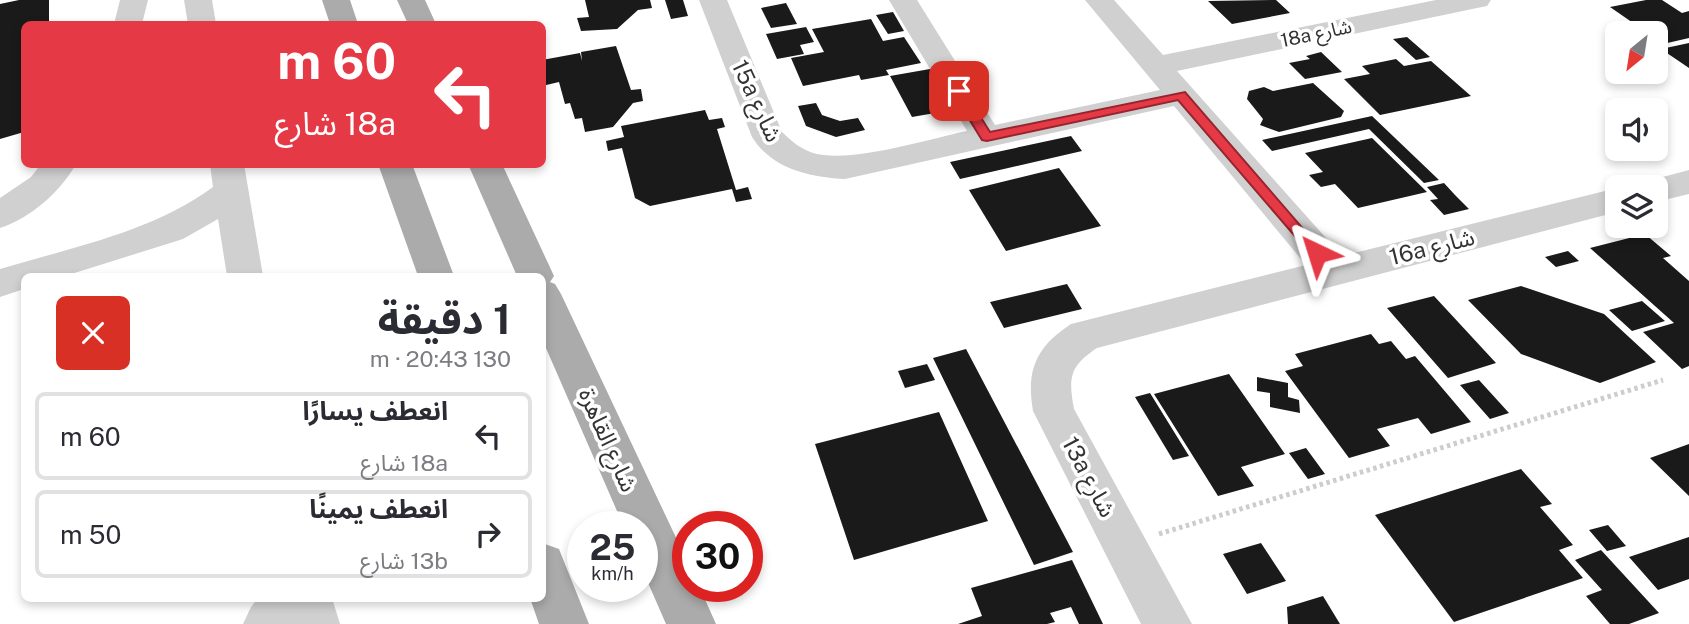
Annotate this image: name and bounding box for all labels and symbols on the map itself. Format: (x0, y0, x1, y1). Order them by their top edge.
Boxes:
street label: 18a شارع (1278, 15, 1354, 54)
north arrow (1605, 21, 1668, 84)
street label: 15a شارع (723, 56, 788, 148)
pin (929, 61, 989, 121)
position arrow (1280, 216, 1354, 290)
street label: 16a شارع (1386, 223, 1478, 274)
street label: شارع القاهرة (570, 384, 643, 497)
street label: 13a شارع (1054, 432, 1122, 523)
speed limit sign: 30 (672, 511, 763, 602)

